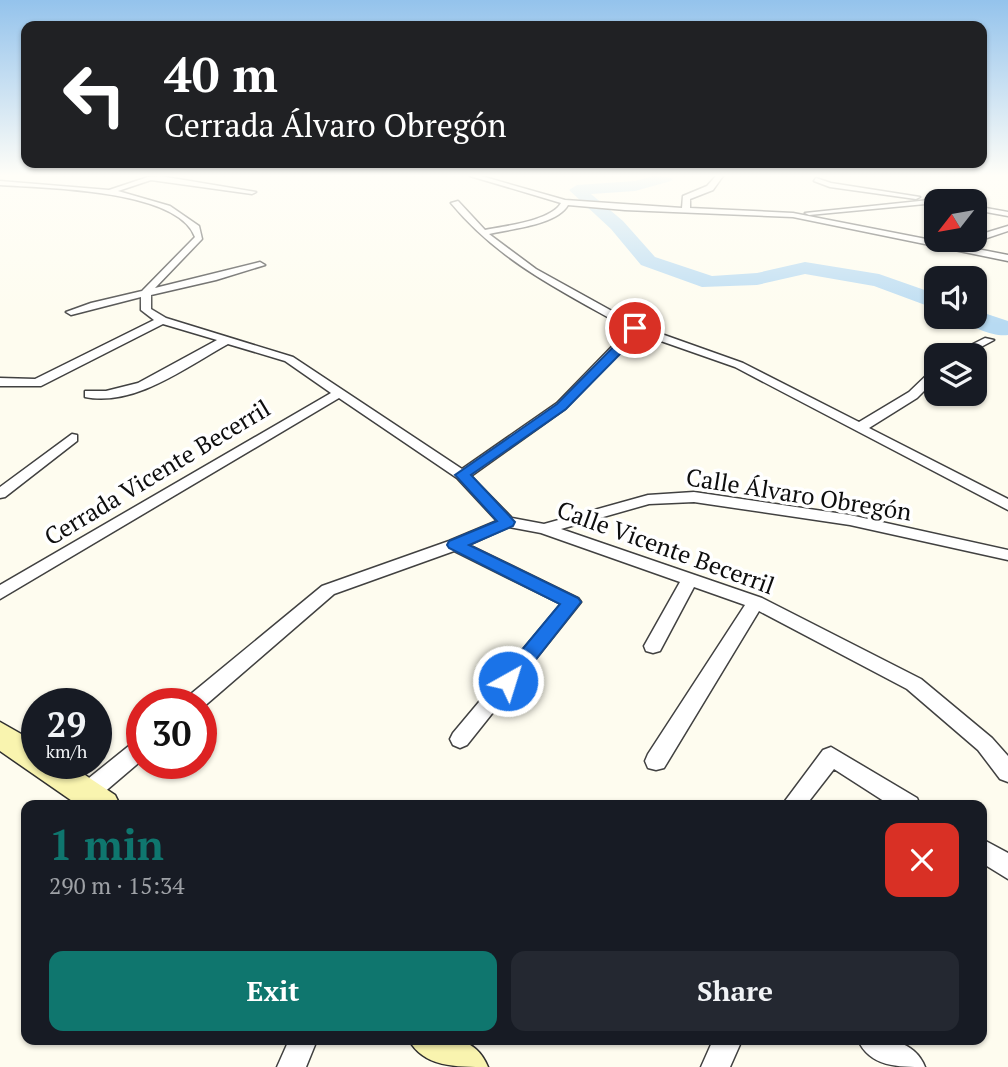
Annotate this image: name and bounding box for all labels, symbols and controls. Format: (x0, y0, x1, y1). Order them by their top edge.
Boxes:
text: 40 m (164, 41, 278, 106)
icon: left (49, 49, 140, 140)
text: Cerrada Álvaro Obregón (164, 104, 506, 146)
north arrow (924, 189, 987, 252)
map controls (924, 189, 987, 406)
button: sound (924, 266, 987, 329)
pin (605, 298, 665, 358)
icon: arrive (616, 309, 654, 347)
button: layers (924, 343, 987, 406)
street label: Cerrada Vicente Becerril (38, 392, 276, 552)
street label: Calle Álvaro Obregón (684, 460, 914, 528)
street label: Calle Vicente Becerril (553, 493, 779, 601)
position arrow (471, 644, 545, 718)
speed limit sign: 30 (126, 688, 217, 779)
text: 29 (47, 701, 86, 747)
text: km/h (46, 739, 87, 763)
text: 1 min (49, 816, 164, 872)
button: close (885, 823, 959, 897)
text: 290 m · 15:34 (49, 870, 184, 901)
button: Exit (49, 951, 497, 1031)
button: Share (511, 951, 959, 1031)

